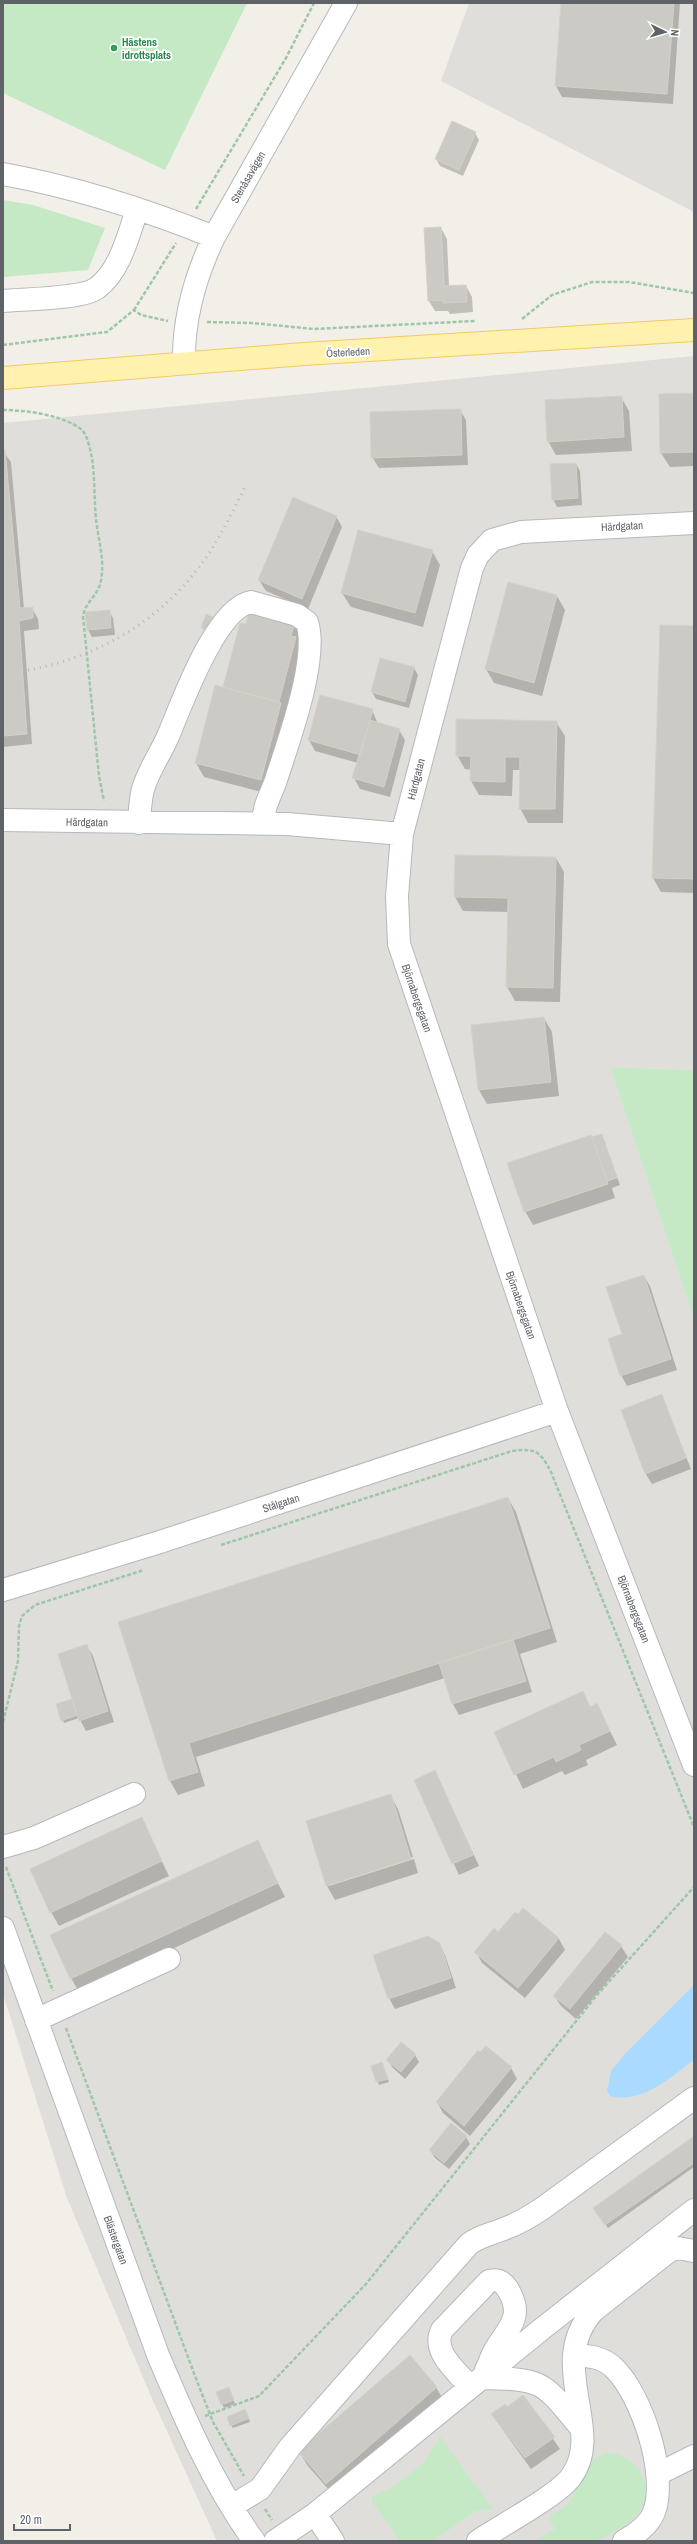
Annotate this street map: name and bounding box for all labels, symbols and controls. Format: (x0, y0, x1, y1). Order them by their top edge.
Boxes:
north arrow (645, 12, 685, 52)
text: N (668, 29, 682, 37)
place label: Hästens idrottsplats (122, 35, 171, 62)
marker: Hästens idrottsplats (109, 43, 119, 53)
street label: Stenåsavägen (228, 149, 268, 205)
street label: Österleden (326, 344, 370, 360)
street label: Härdgatan (601, 518, 643, 534)
street label: Härdgatan (404, 757, 428, 801)
street label: Härdgatan (66, 815, 108, 829)
street label: Björnabergsgatan (399, 962, 435, 1034)
street label: Björnabergsgatan (503, 1269, 539, 1341)
street label: Stålgatan (261, 1490, 301, 1516)
street label: Björnabergsgatan (615, 1573, 653, 1645)
street label: Blästergatan (101, 2214, 131, 2266)
scale bar (14, 2506, 70, 2532)
text: 20 m (20, 2512, 42, 2528)

